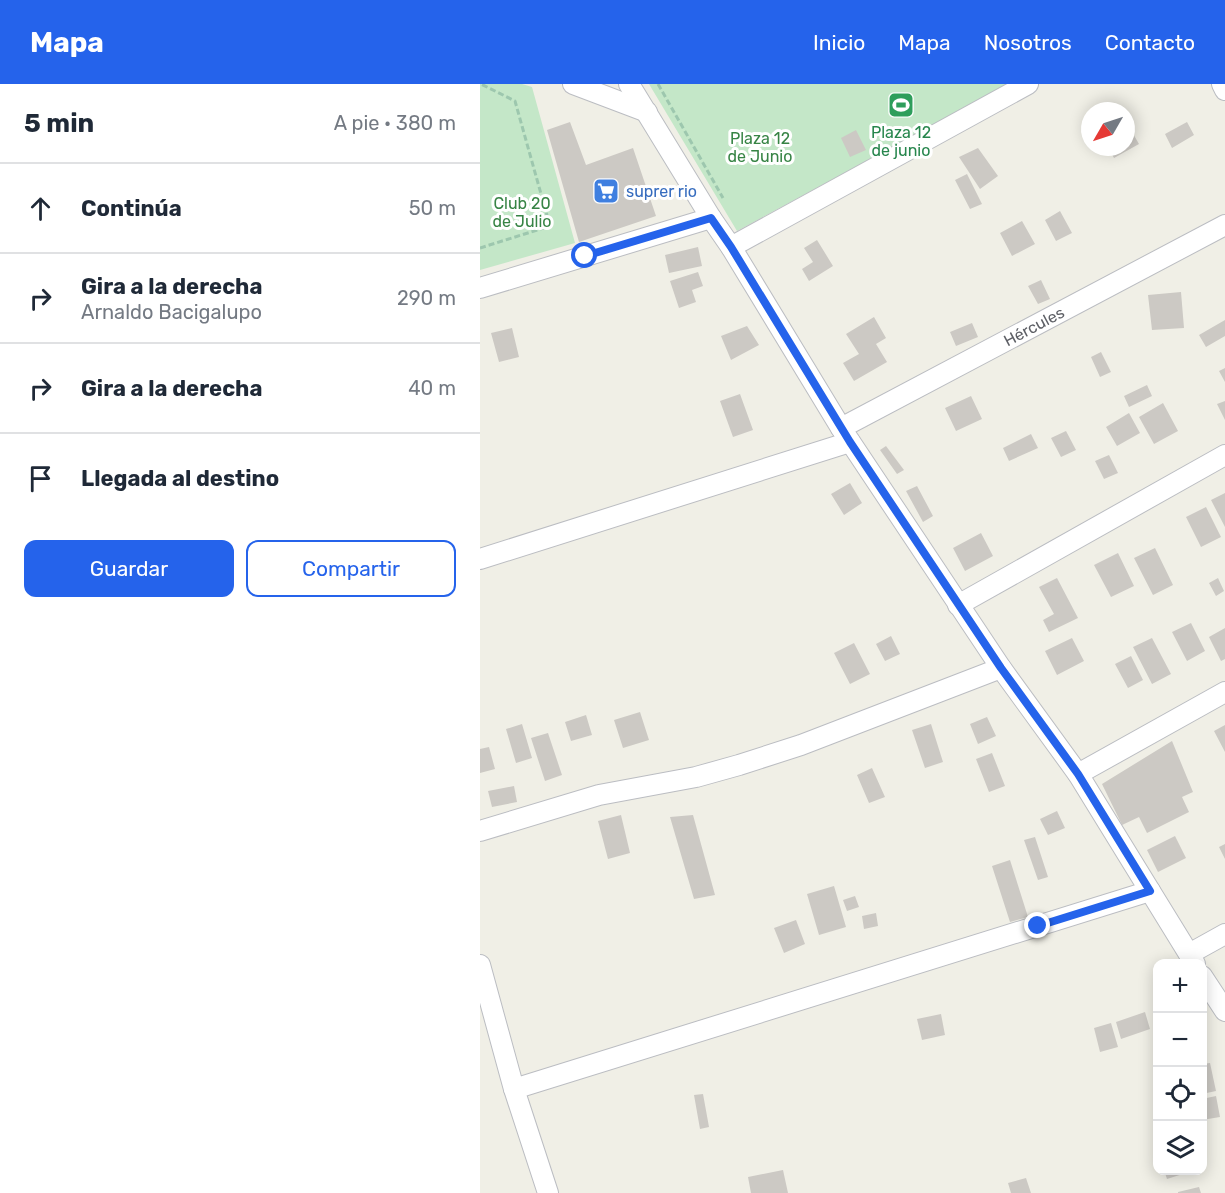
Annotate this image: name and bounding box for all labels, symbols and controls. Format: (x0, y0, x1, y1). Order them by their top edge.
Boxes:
text: Mapa (30, 26, 104, 59)
text: Inicio (813, 30, 865, 55)
text: Mapa (898, 30, 951, 55)
text: Nosotros (984, 30, 1072, 55)
text: Contacto (1105, 30, 1195, 55)
sports icon: Plaza 12 de junio (886, 90, 916, 120)
north arrow (1081, 102, 1135, 156)
text: 5 min (24, 108, 94, 139)
text: A pie · 380 m (334, 111, 456, 135)
place label: Plaza 12 de junio (871, 123, 931, 160)
park label: Plaza 12 de Junio (728, 129, 792, 166)
supermarket icon: suprer rio (591, 176, 621, 206)
place label: suprer rio (626, 182, 697, 201)
icon: ahead (24, 192, 57, 225)
park label: Club 20 de Julio (492, 194, 552, 231)
text: Continúa (81, 195, 182, 222)
text: 50 m (409, 196, 456, 220)
route start (571, 242, 597, 268)
text: Gira a la derecha (81, 273, 262, 300)
icon: right (24, 282, 57, 315)
text: 290 m (397, 286, 456, 310)
text: Arnaldo Bacigalupo (81, 300, 262, 324)
street label: Hércules (1000, 303, 1068, 350)
icon: right (24, 372, 57, 405)
text: Gira a la derecha (81, 375, 262, 402)
text: 40 m (408, 376, 456, 400)
icon: arrive (24, 462, 57, 495)
text: Llegada al destino (81, 465, 279, 492)
button: Guardar (24, 540, 234, 597)
button: Compartir (246, 540, 456, 597)
route end (1024, 912, 1050, 938)
map controls (1153, 959, 1207, 1175)
button: + (1153, 959, 1207, 1013)
button: − (1153, 1013, 1207, 1067)
button: locate (1153, 1067, 1207, 1121)
button: layers (1153, 1121, 1207, 1175)

